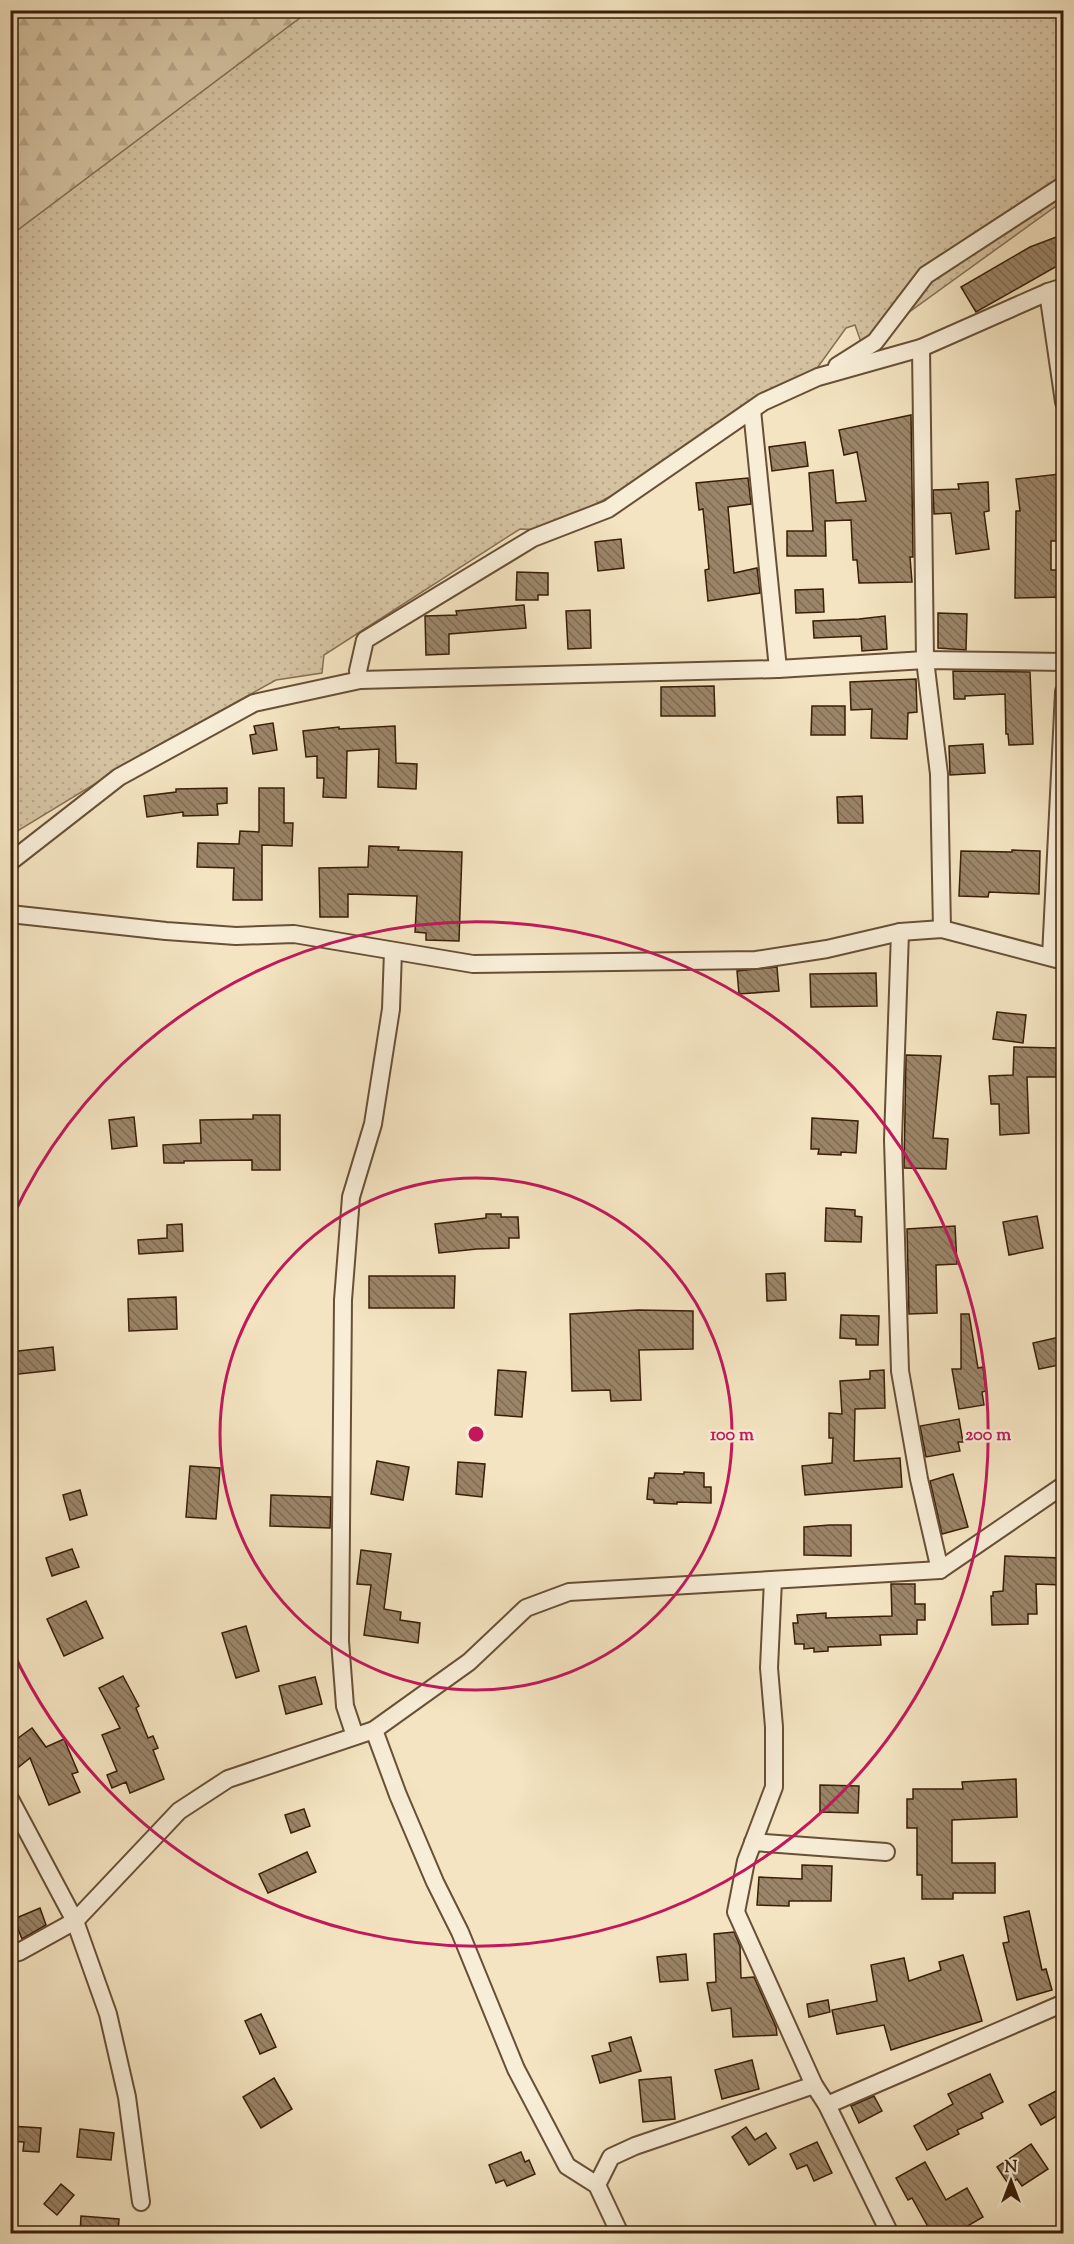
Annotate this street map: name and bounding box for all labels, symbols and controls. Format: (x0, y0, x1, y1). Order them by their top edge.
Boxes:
text: 100 m (710, 1423, 754, 1449)
text: 200 m (965, 1423, 1011, 1449)
centre of rings (466, 1424, 486, 1444)
north arrow (981, 2151, 1041, 2211)
text: N (1005, 2157, 1018, 2180)

